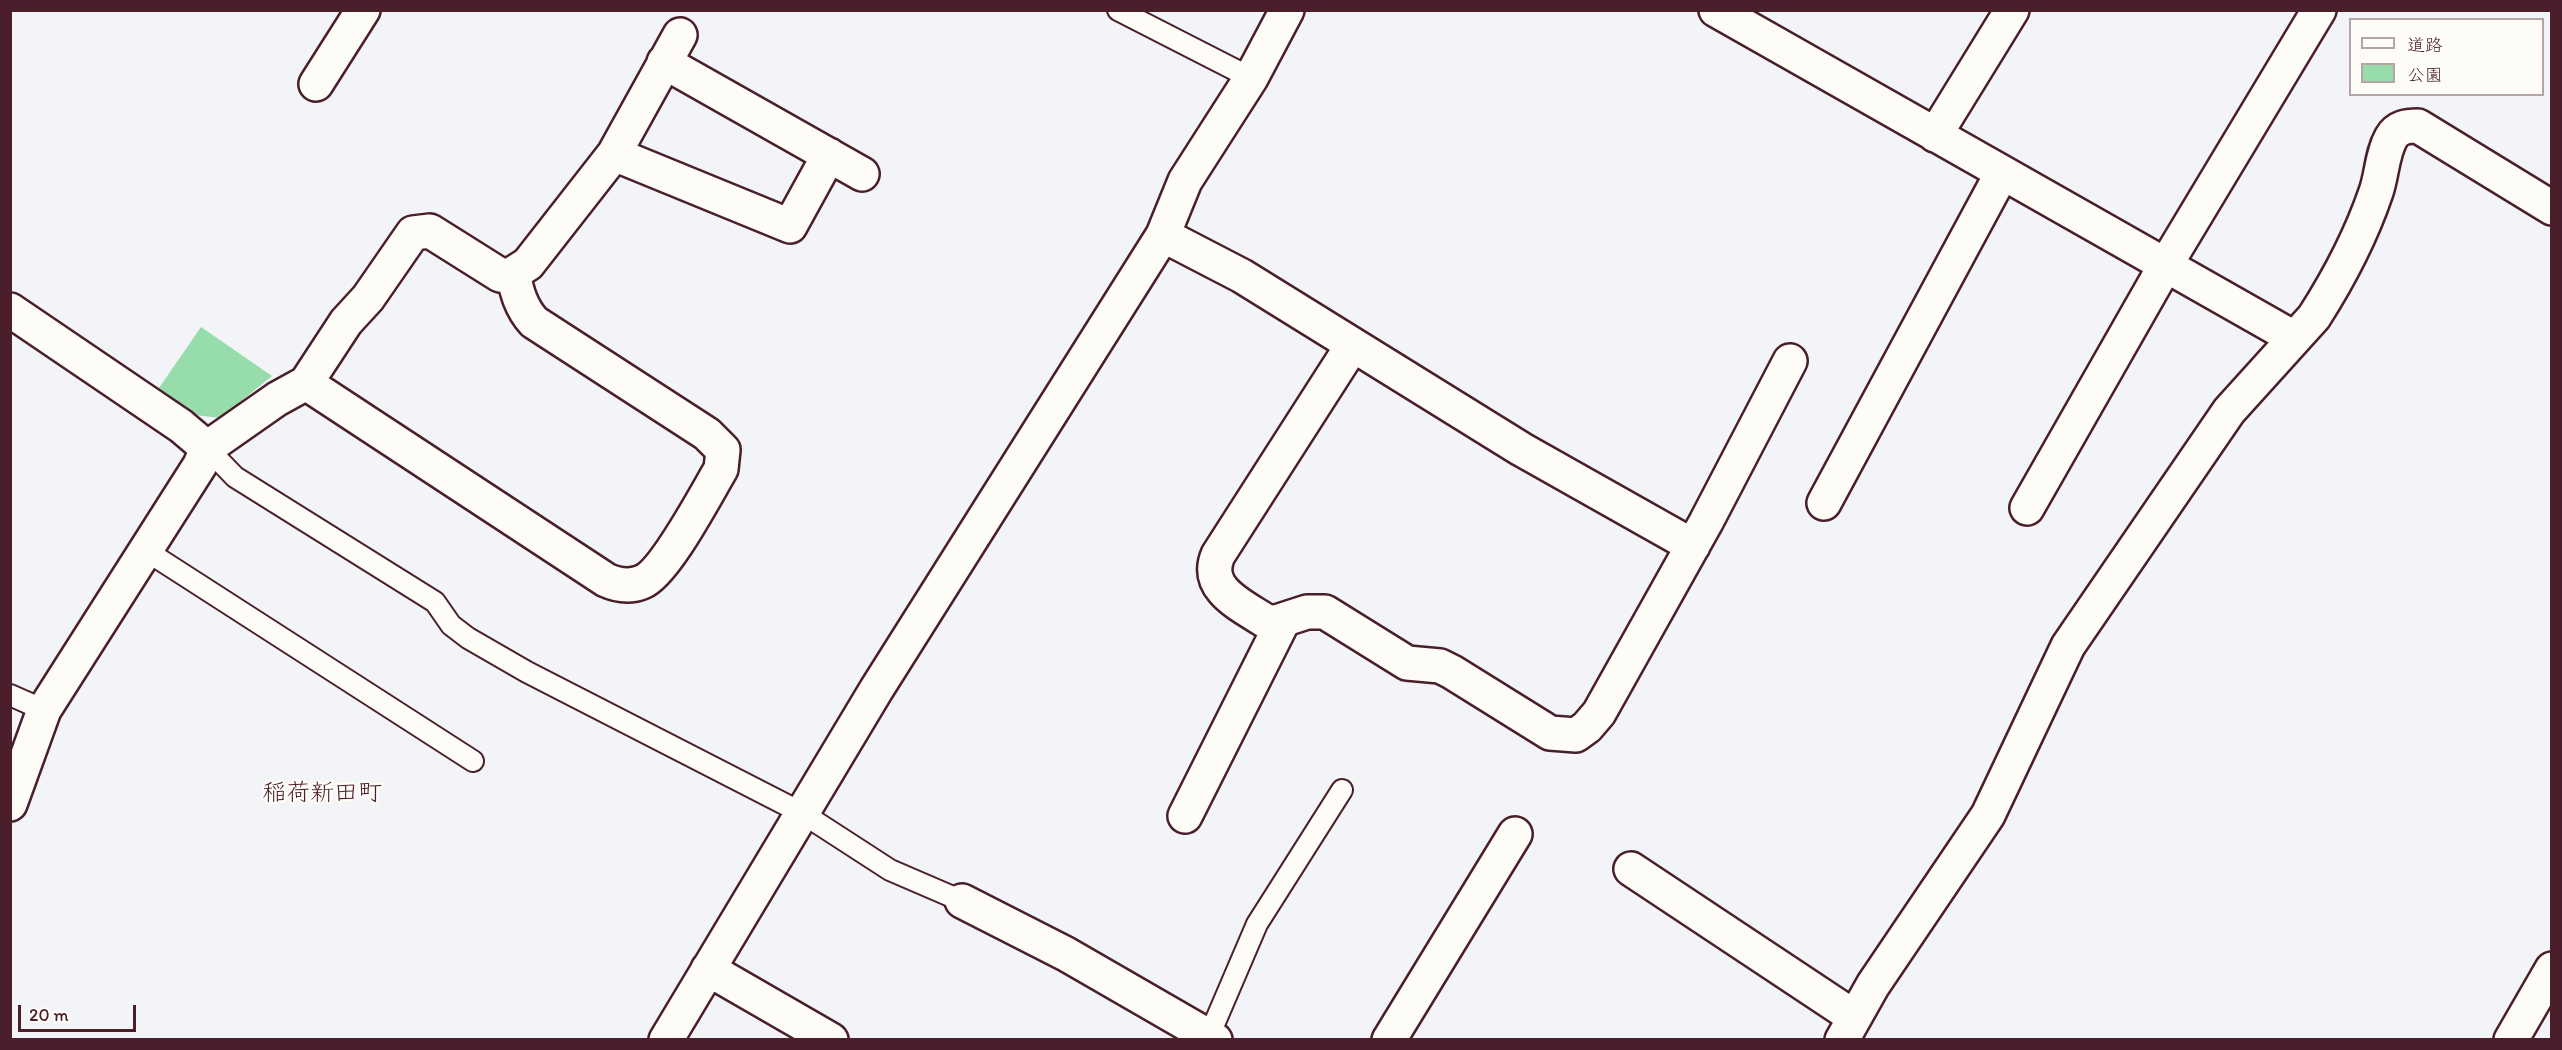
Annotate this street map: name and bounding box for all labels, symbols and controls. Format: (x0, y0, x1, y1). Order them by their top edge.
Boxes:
legend (2349, 18, 2544, 96)
text: 道路 (2407, 34, 2443, 56)
text: 公園 (2407, 64, 2443, 86)
district label: 稲荷新田町 (262, 780, 382, 808)
scale bar (21, 993, 140, 1031)
text: 20 m (29, 1004, 69, 1026)

